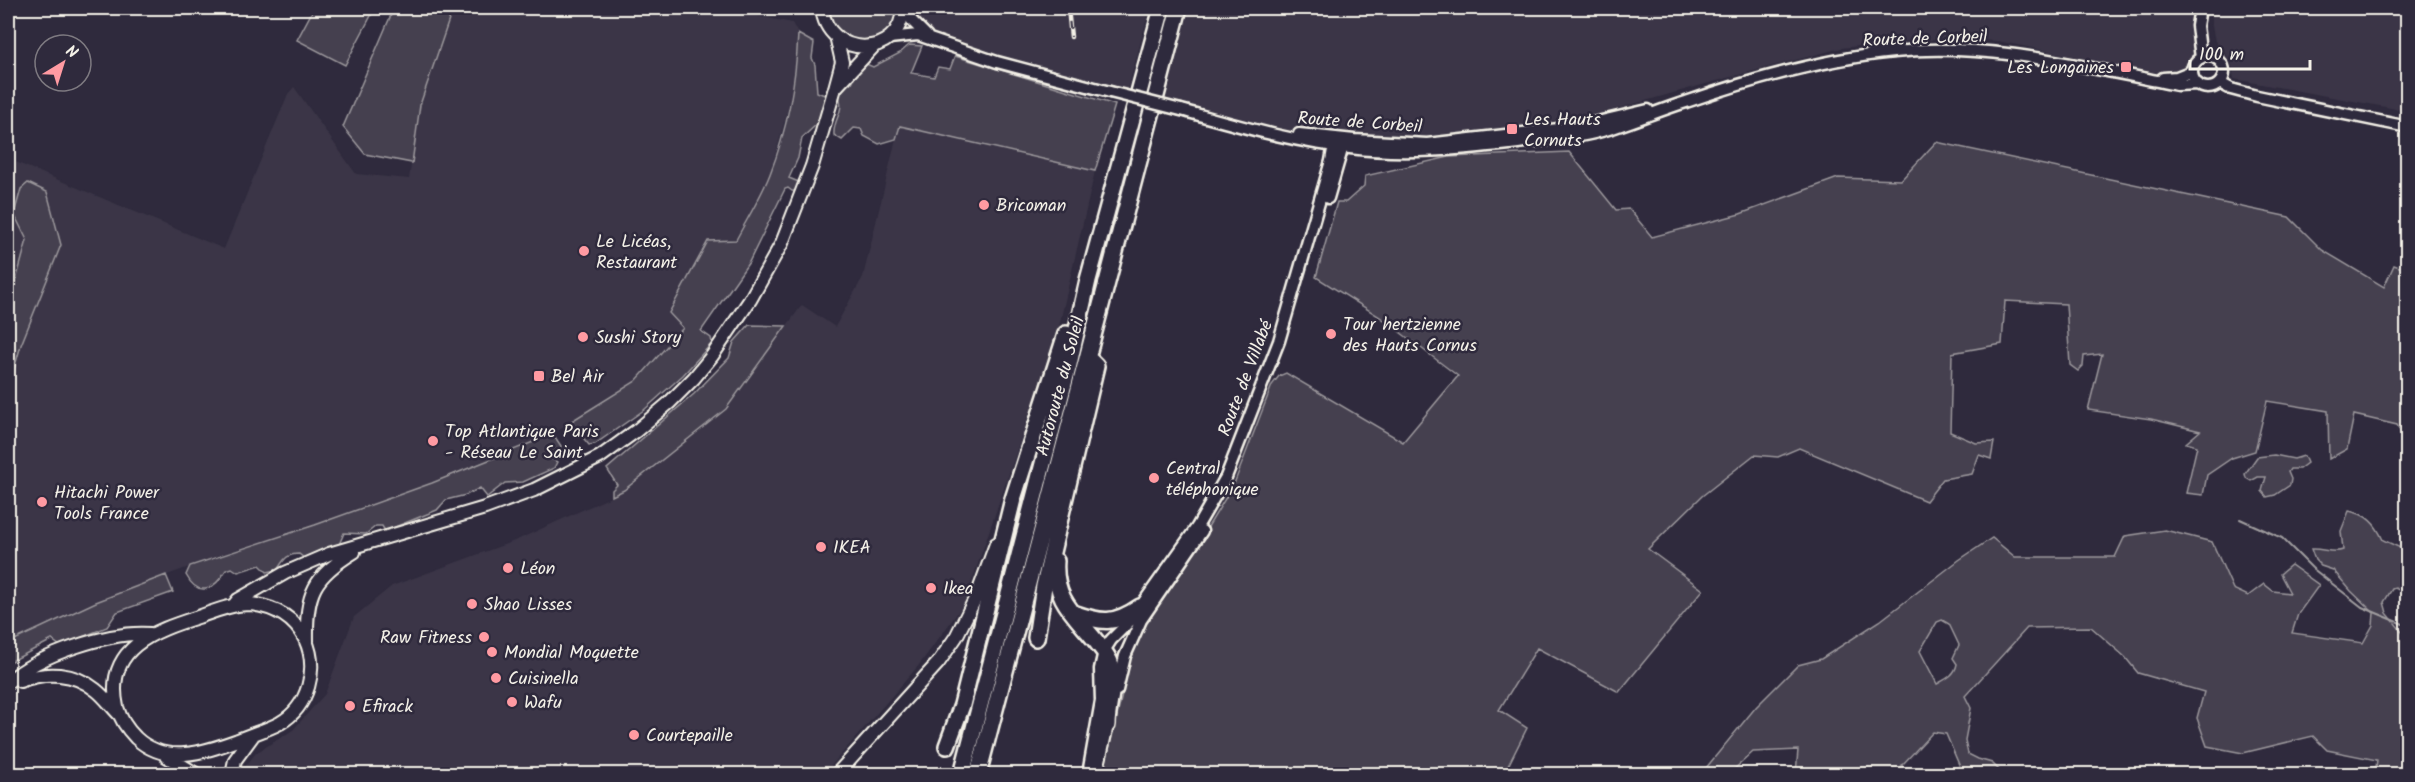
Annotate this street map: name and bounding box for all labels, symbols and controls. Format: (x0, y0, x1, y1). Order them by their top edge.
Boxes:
street label: Route de Corbeil (1862, 23, 1989, 56)
north arrow (33, 33, 93, 93)
scale bar (2190, 33, 2310, 71)
text: N (60, 39, 83, 65)
text: 100 m (2199, 41, 2244, 70)
place label: Les Longaines (2007, 54, 2114, 83)
marker: Les Longaines (2119, 60, 2133, 74)
street label: Route de Corbeil (1297, 105, 1424, 142)
place label: Les Hauts Cornuts (1524, 106, 1601, 156)
marker: Les Hauts Cornuts (1505, 122, 1519, 136)
place label: Bricoman (996, 192, 1066, 221)
marker: Bricoman (977, 198, 991, 212)
place label: Le Licéas, Restaurant (596, 228, 678, 278)
marker: Le Licéas, Restaurant (577, 244, 591, 258)
place label: Tour hertzienne des Hauts Cornus (1343, 311, 1477, 361)
street label: Autoroute du Soleil (1029, 313, 1094, 459)
street label: Route de Villabé (1211, 315, 1282, 441)
place label: Sushi Story (595, 324, 682, 353)
marker: Tour hertzienne des Hauts Cornus (1324, 327, 1338, 341)
marker: Sushi Story (576, 330, 590, 344)
place label: Bel Air (551, 363, 604, 392)
marker: Bel Air (532, 369, 546, 383)
place label: Top Atlantique Paris - Réseau Le Saint (445, 418, 599, 468)
marker: Top Atlantique Paris - Réseau Le Saint (426, 434, 440, 448)
place label: Central téléphonique (1166, 455, 1259, 505)
marker: Central téléphonique (1147, 471, 1161, 485)
place label: Hitachi Power Tools France (54, 479, 160, 529)
marker: Hitachi Power Tools France (35, 495, 49, 509)
place label: IKEA (833, 534, 871, 563)
marker: IKEA (814, 540, 828, 554)
place label: Léon (520, 555, 555, 584)
marker: Léon (501, 561, 515, 575)
place label: Ikea (943, 575, 974, 604)
marker: Ikea (924, 581, 938, 595)
place label: Shao Lisses (484, 591, 573, 620)
marker: Shao Lisses (465, 597, 479, 611)
place label: Raw Fitness (380, 624, 472, 653)
marker: Raw Fitness (477, 630, 491, 644)
place label: Mondial Moquette (504, 639, 639, 668)
marker: Mondial Moquette (485, 645, 499, 659)
place label: Cuisinella (508, 665, 579, 694)
marker: Cuisinella (489, 671, 503, 685)
place label: Wafu (524, 689, 562, 718)
place label: Efirack (362, 693, 413, 722)
marker: Wafu (505, 695, 519, 709)
marker: Efirack (343, 699, 357, 713)
place label: Courtepaille (646, 722, 733, 751)
marker: Courtepaille (627, 728, 641, 742)

